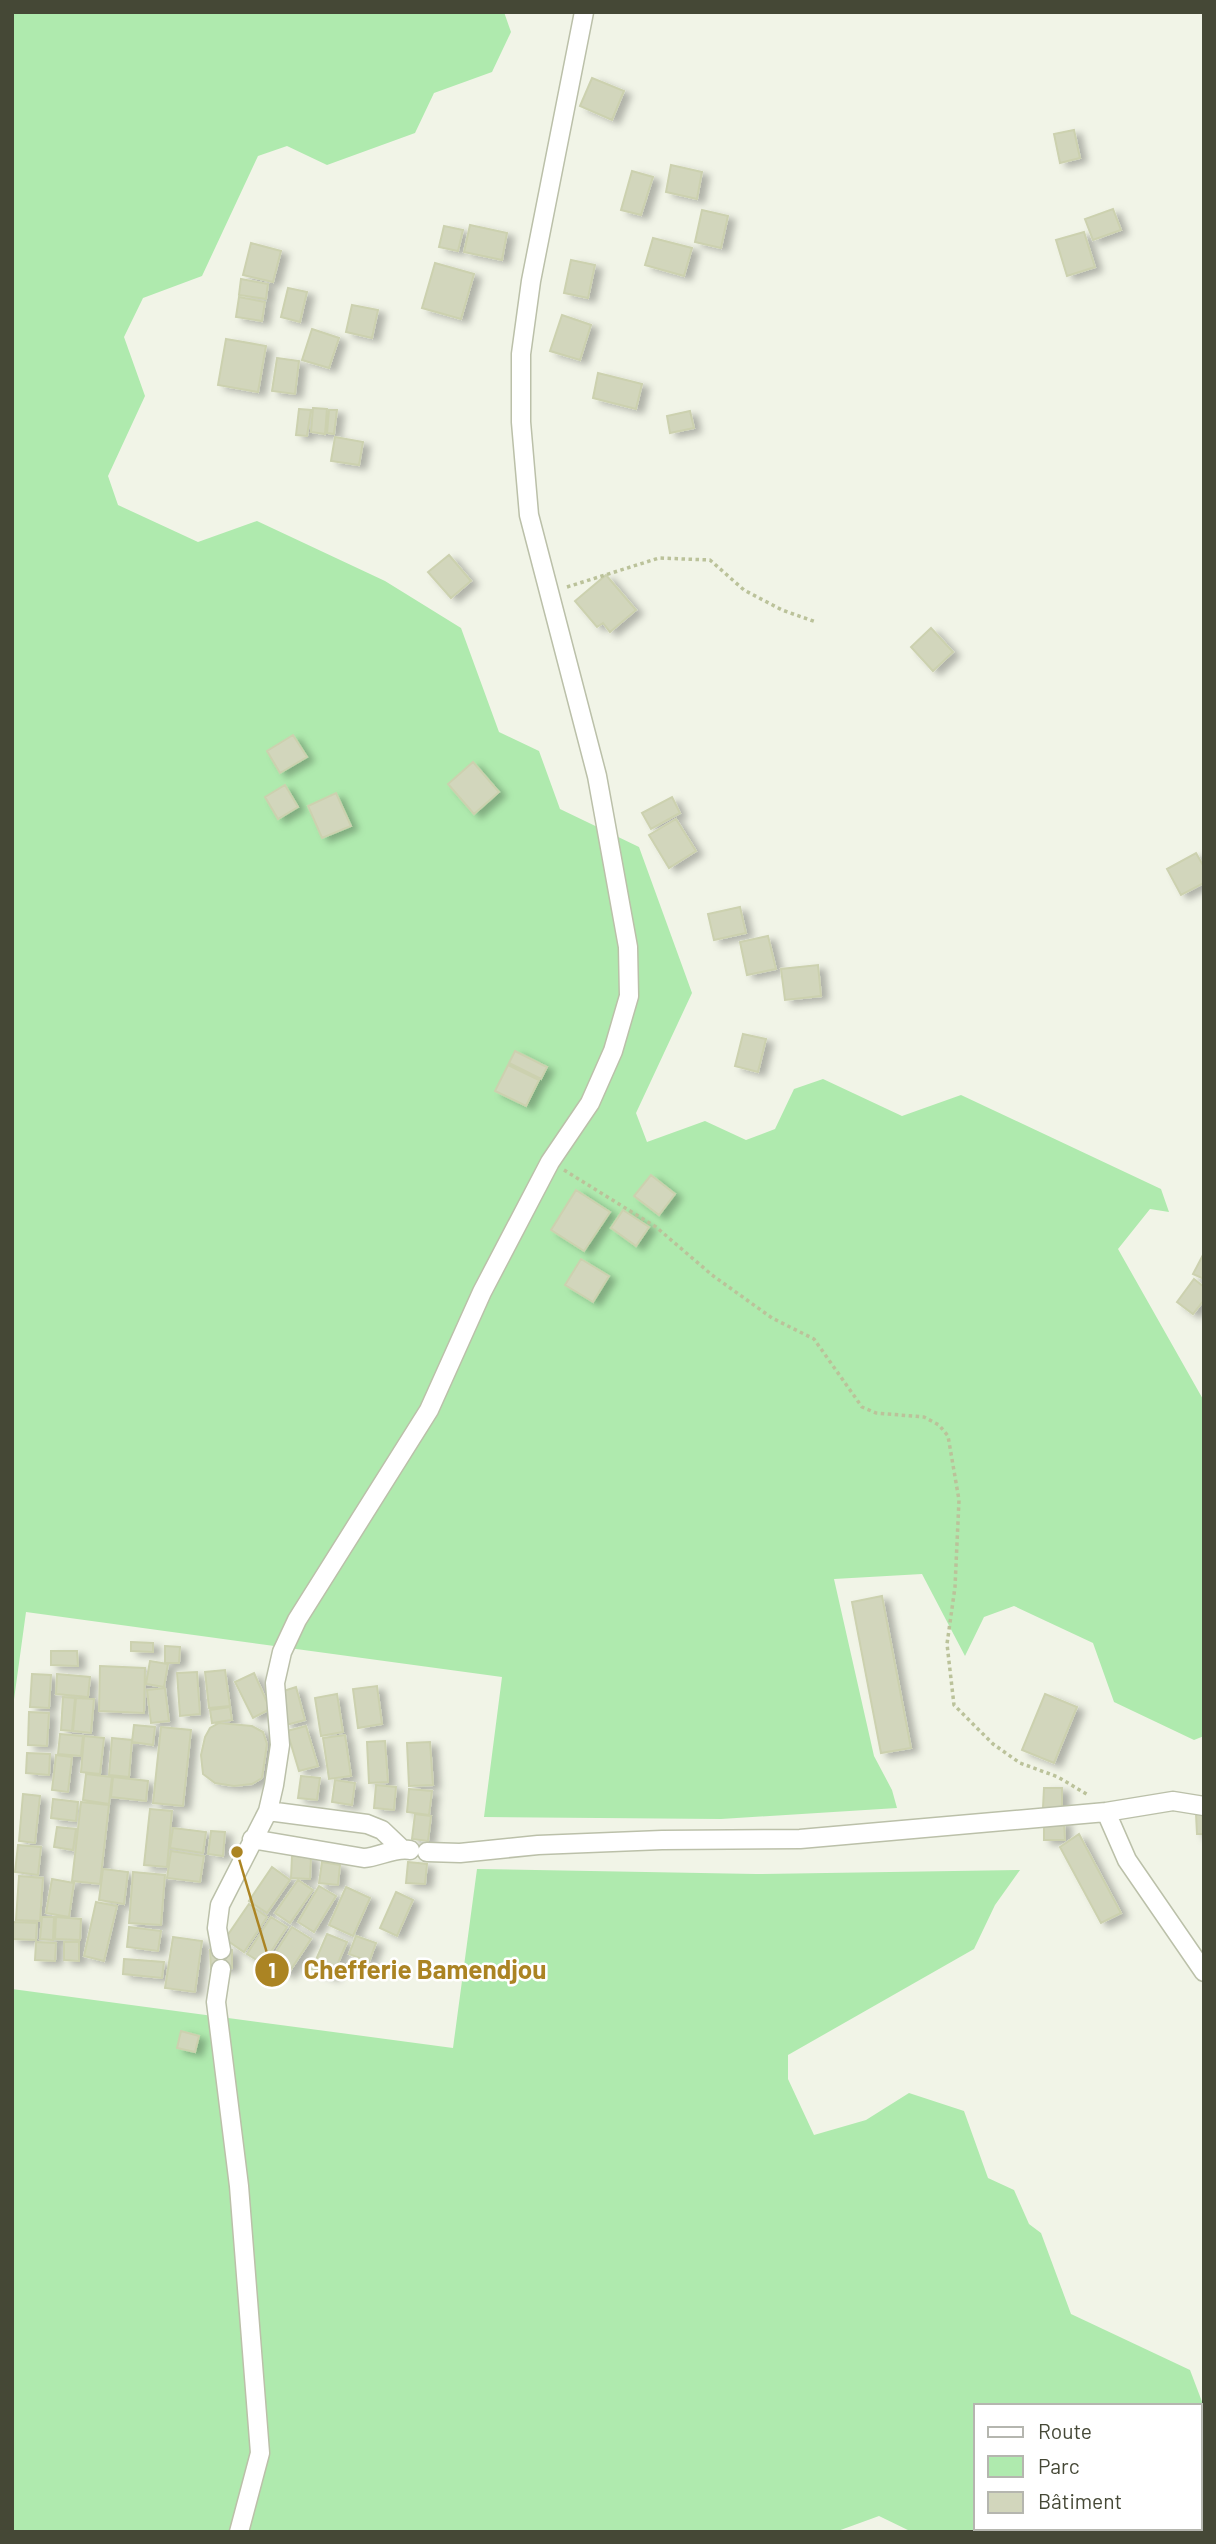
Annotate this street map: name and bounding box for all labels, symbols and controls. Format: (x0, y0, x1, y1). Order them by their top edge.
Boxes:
callout: Chefferie Bamendjou (254, 1947, 560, 1994)
text: Chefferie Bamendjou (303, 1953, 547, 1984)
text: 1 (268, 1957, 276, 1982)
legend (974, 2404, 1202, 2530)
text: Route (1038, 2418, 1092, 2443)
text: Parc (1038, 2453, 1080, 2478)
text: Bâtiment (1038, 2488, 1122, 2513)

